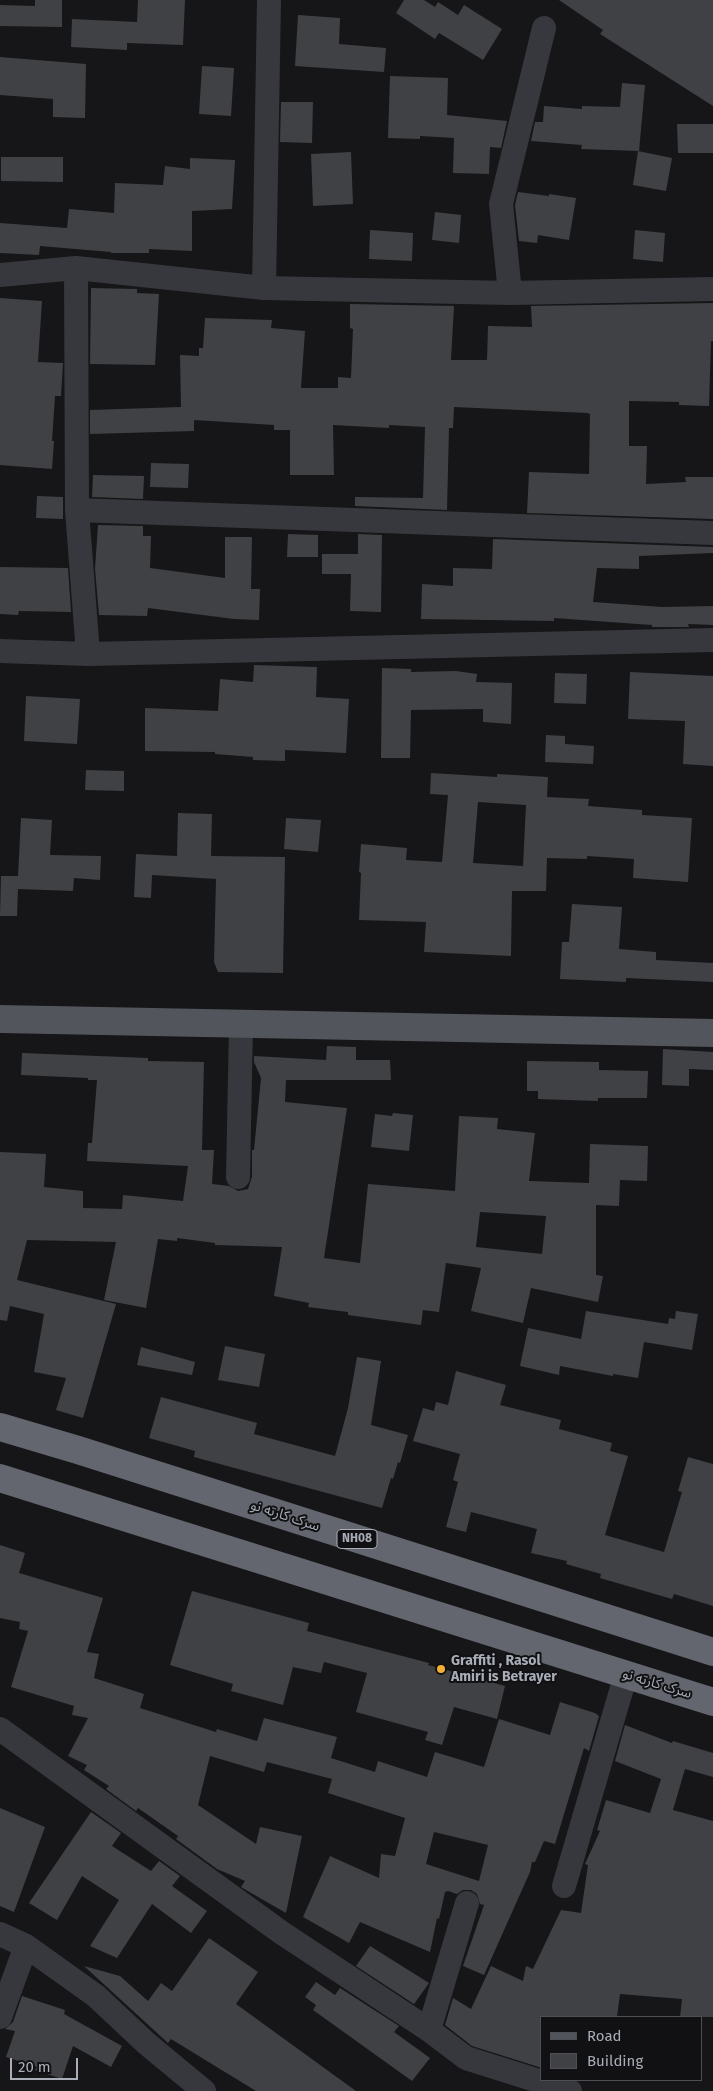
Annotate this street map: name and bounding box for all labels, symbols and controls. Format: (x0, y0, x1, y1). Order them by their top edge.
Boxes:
street label: سرک کارته نو (248, 1497, 322, 1535)
road number: NH08 (337, 1530, 377, 1548)
place label: Graffiti , Rasol Amiri is Betrayer (451, 1653, 557, 1685)
marker: Graffiti , Rasol Amiri is Betrayer (435, 1663, 447, 1675)
street label: سرک کارته نو (620, 1666, 694, 1702)
legend (540, 2016, 703, 2081)
text: Road (587, 2027, 622, 2045)
scale bar (12, 2048, 80, 2080)
text: Building (587, 2052, 643, 2070)
text: 20 m (18, 2058, 51, 2076)

